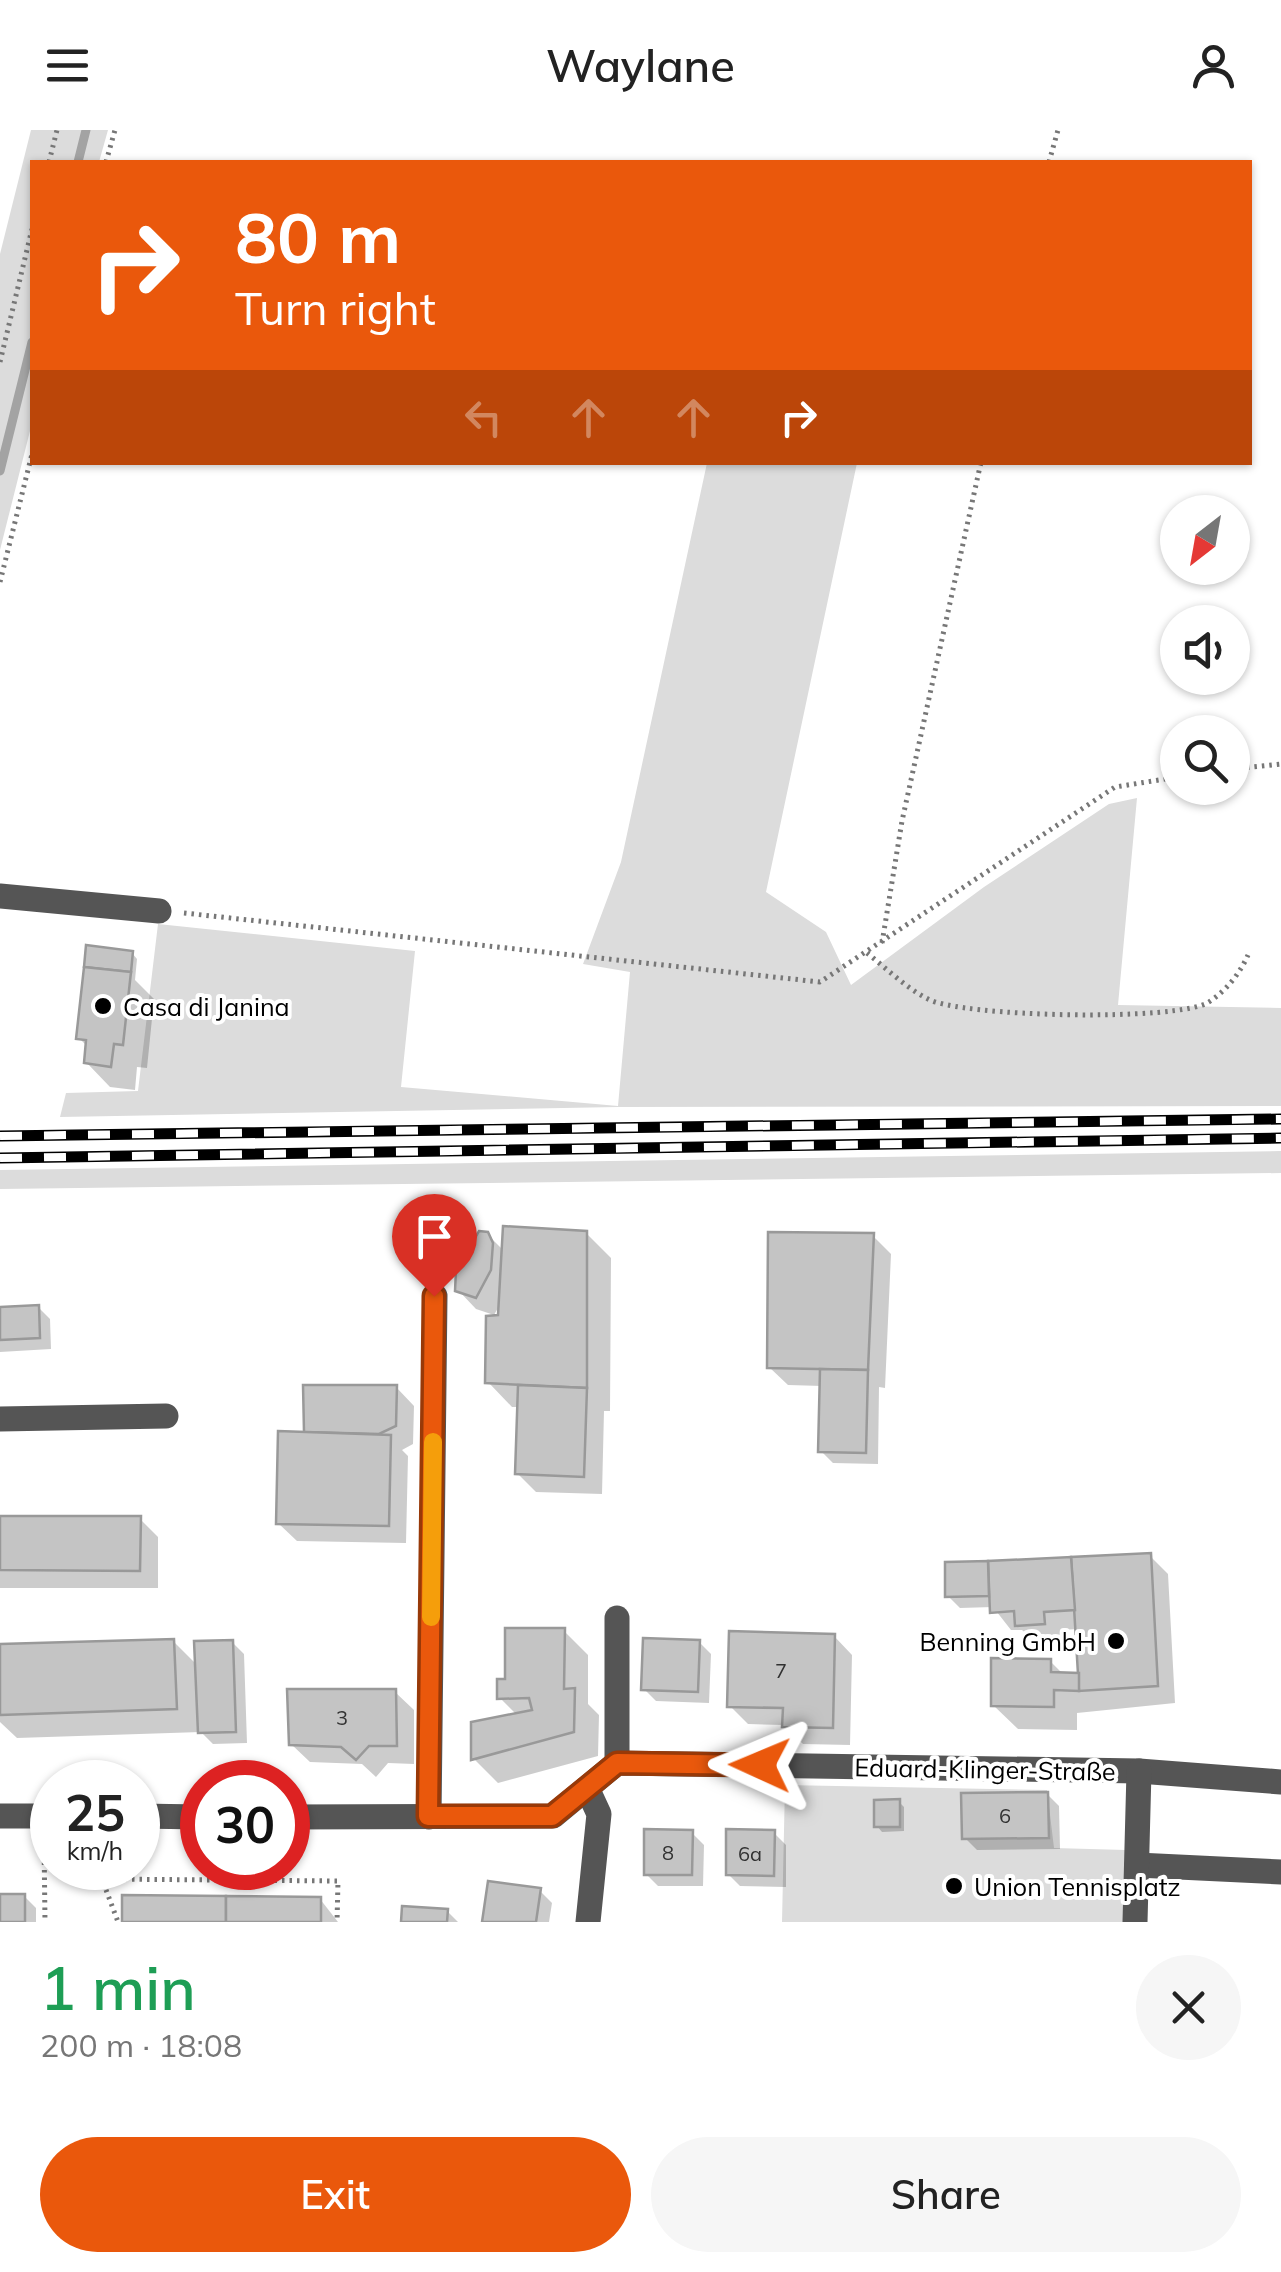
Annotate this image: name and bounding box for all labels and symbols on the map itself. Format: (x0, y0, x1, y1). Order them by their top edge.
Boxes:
north arrow (1160, 495, 1250, 585)
place label: Casa di Janina (123, 991, 290, 1022)
marker: Casa di Janina (92, 995, 114, 1017)
pin (392, 1194, 477, 1297)
place label: Benning GmbH (920, 1626, 1096, 1657)
marker: Benning GmbH (1105, 1630, 1127, 1652)
house number: 7 (775, 1658, 787, 1683)
house number: 3 (336, 1705, 348, 1730)
position arrow (708, 1713, 812, 1817)
street label: Eduard-Klinger-Straße (854, 1751, 1116, 1787)
speed limit sign: 30 (180, 1760, 310, 1890)
house number: 6 (999, 1803, 1011, 1828)
house number: 8 (662, 1840, 674, 1865)
house number: 6a (738, 1841, 762, 1866)
place label: Union Tennisplatz (974, 1871, 1180, 1902)
marker: Union Tennisplatz (943, 1875, 965, 1897)

